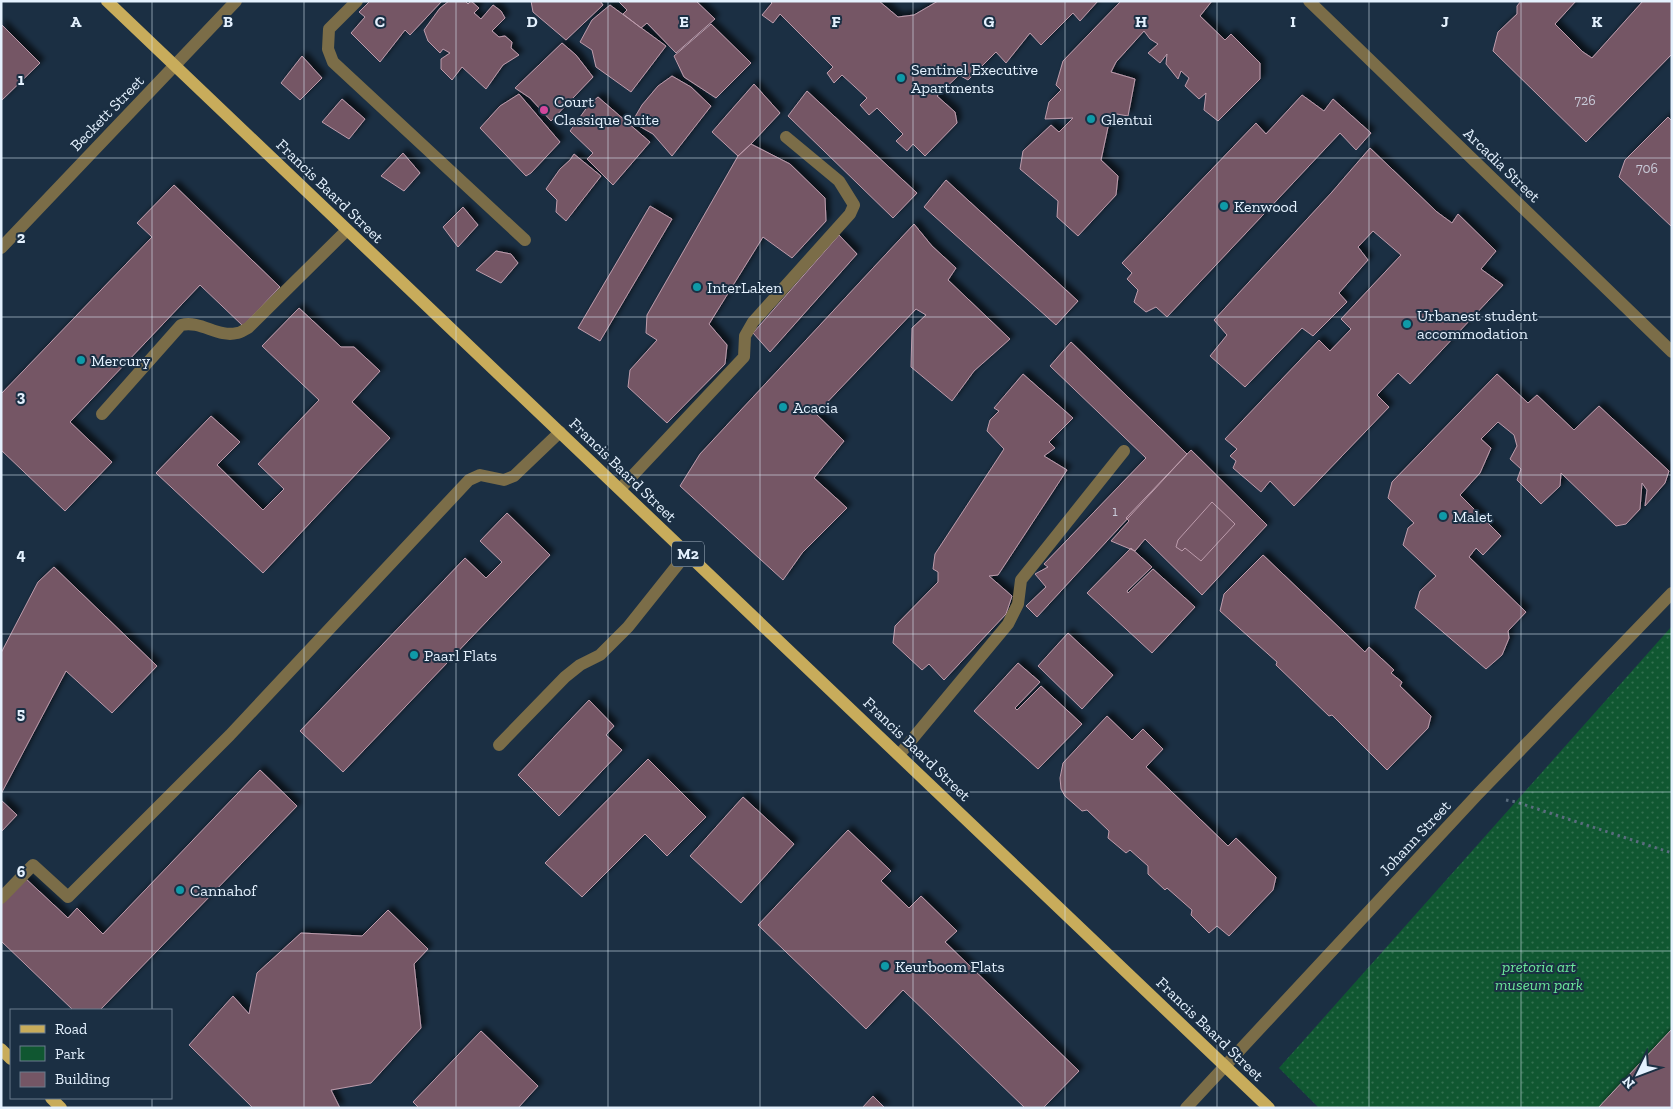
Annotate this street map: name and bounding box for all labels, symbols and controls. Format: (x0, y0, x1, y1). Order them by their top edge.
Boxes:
text: A (71, 12, 82, 31)
text: B (223, 12, 233, 31)
text: C (375, 12, 385, 31)
text: D (526, 12, 538, 31)
text: E (679, 12, 689, 31)
text: F (831, 12, 841, 31)
text: G (984, 12, 995, 31)
text: H (1135, 12, 1147, 31)
text: I (1290, 12, 1296, 31)
text: J (1441, 12, 1449, 31)
text: K (1592, 12, 1603, 31)
place label: Sentinel Executive Apartments (911, 60, 1038, 97)
text: 1 (18, 70, 25, 89)
street label: Beckett Street (66, 71, 148, 155)
marker: Sentinel Executive Apartments (895, 72, 907, 84)
place label: Court Classique Suite (554, 92, 659, 129)
house number: 726 (1574, 92, 1596, 109)
marker: Court Classique Suite (538, 104, 550, 116)
place label: Glentui (1101, 110, 1153, 129)
marker: Glentui (1085, 113, 1097, 125)
street label: Arcadia Street (1460, 124, 1544, 206)
street label: Francis Baard Street (273, 135, 388, 247)
house number: 706 (1636, 160, 1658, 177)
place label: Kenwood (1234, 197, 1298, 216)
marker: Kenwood (1218, 200, 1230, 212)
text: 2 (17, 228, 26, 247)
place label: InterLaken (707, 278, 783, 297)
marker: InterLaken (691, 281, 703, 293)
place label: Urbanest student accommodation (1417, 306, 1538, 343)
marker: Urbanest student accommodation (1401, 318, 1413, 330)
place label: Mercury (91, 351, 151, 370)
marker: Mercury (75, 354, 87, 366)
text: 3 (17, 387, 26, 406)
place label: Acacia (793, 398, 838, 417)
marker: Acacia (777, 401, 789, 413)
street label: Francis Baard Street (566, 414, 681, 526)
house number: 1 (1112, 503, 1118, 520)
place label: Malet (1453, 507, 1492, 526)
marker: Malet (1437, 510, 1449, 522)
road number: M2 (672, 542, 704, 566)
text: 4 (16, 545, 26, 564)
place label: Paarl Flats (424, 646, 497, 665)
marker: Paarl Flats (408, 649, 420, 661)
street label: Francis Baard Street (860, 693, 975, 805)
text: 5 (17, 704, 25, 723)
street label: Johann Street (1375, 796, 1455, 880)
text: 6 (17, 862, 26, 881)
place label: Cannahof (190, 881, 258, 900)
marker: Cannahof (174, 884, 186, 896)
place label: Keurboom Flats (895, 957, 1004, 976)
park label: pretoria art museum park (1495, 957, 1583, 994)
marker: Keurboom Flats (879, 960, 891, 972)
street label: Francis Baard Street (1153, 973, 1268, 1085)
legend (10, 1009, 172, 1099)
text: Road (55, 1020, 88, 1038)
text: Park (55, 1045, 85, 1063)
north arrow (1613, 1049, 1663, 1099)
text: Building (55, 1070, 110, 1088)
text: N (1619, 1072, 1639, 1092)

